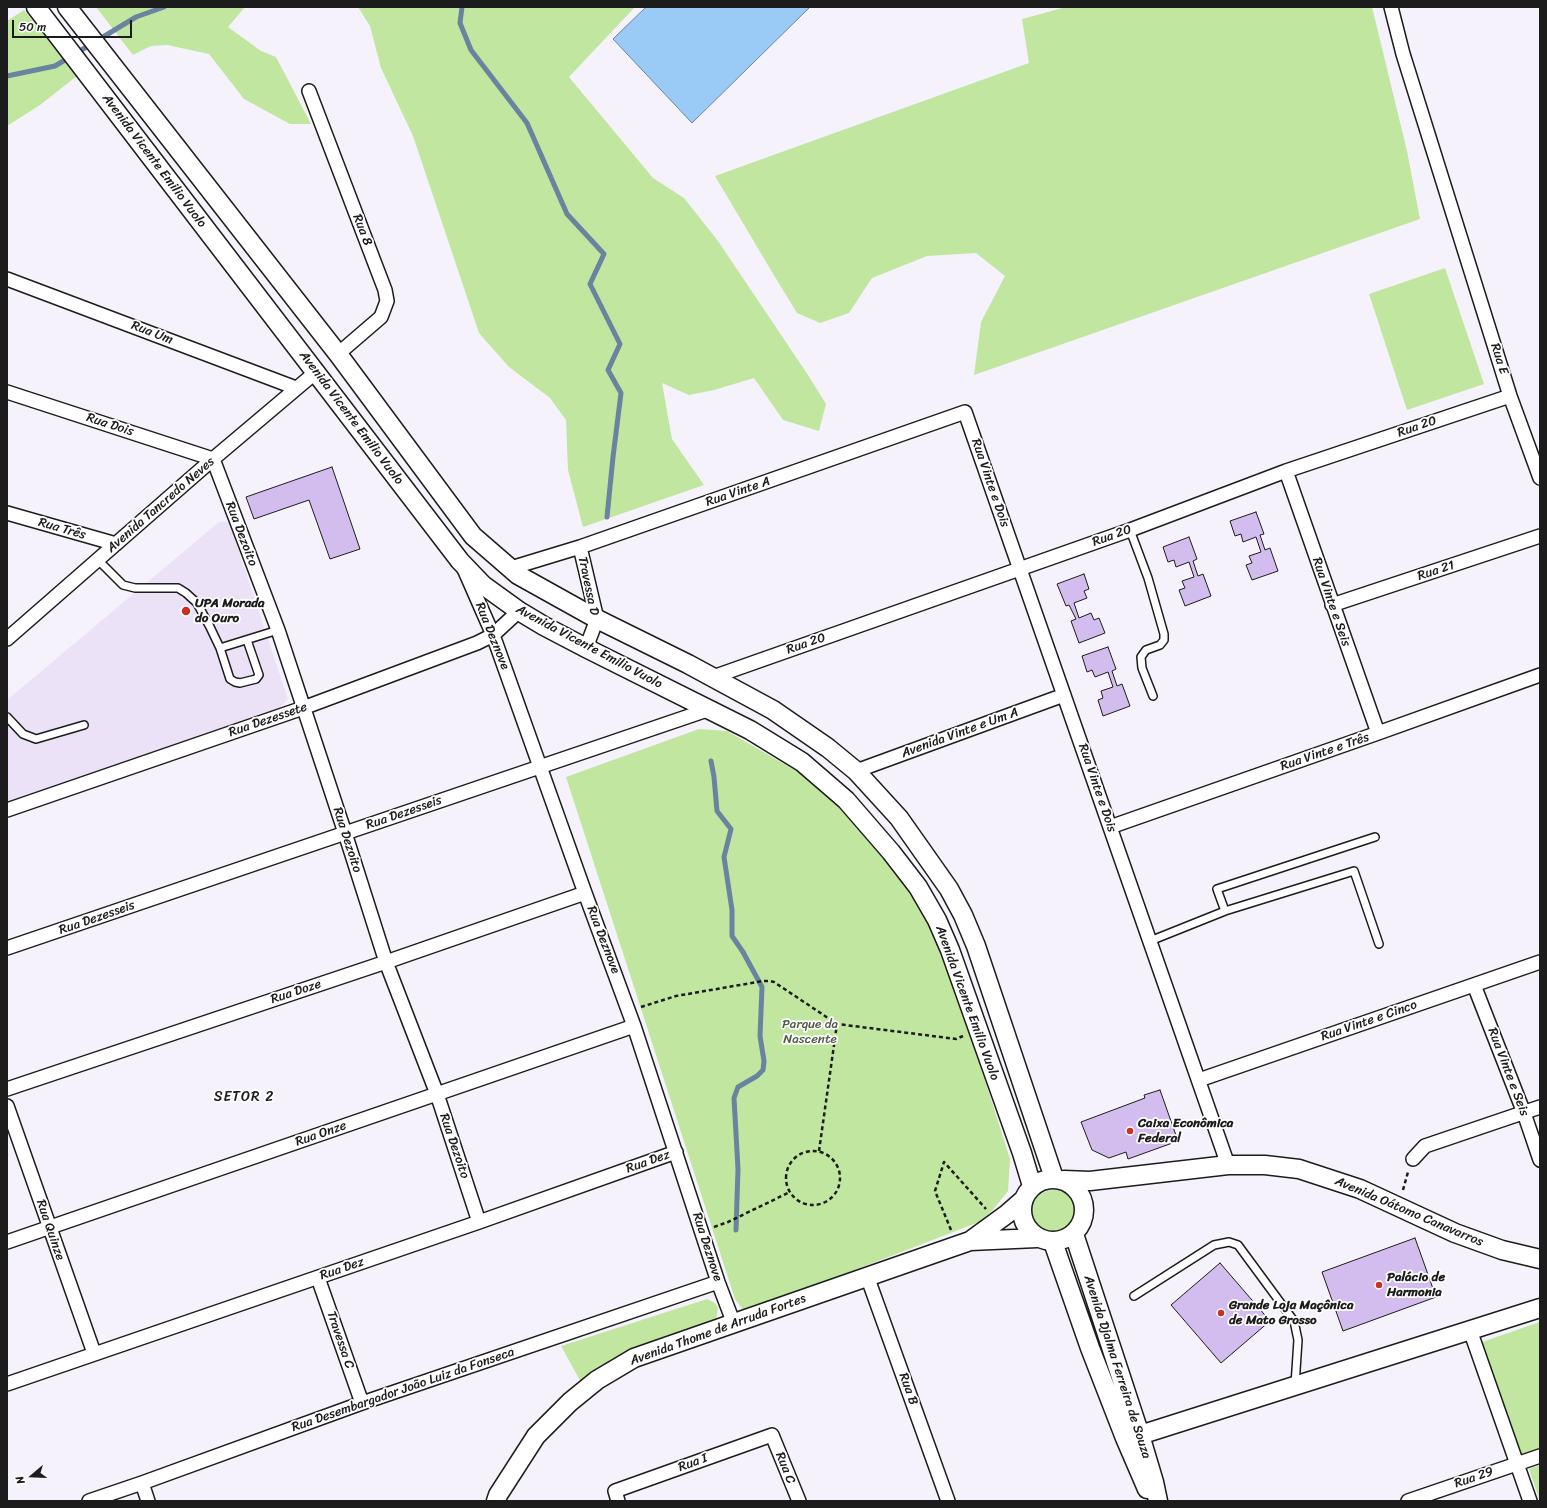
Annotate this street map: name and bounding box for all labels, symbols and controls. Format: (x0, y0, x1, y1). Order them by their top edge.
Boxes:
scale bar (14, 12, 134, 38)
text: 50 m (19, 16, 46, 38)
street label: Avenida Vicente Emilio Vuolo (99, 91, 209, 231)
street label: Rua 8 (349, 212, 375, 248)
street label: Rua Um (129, 318, 175, 348)
street label: Rua E (1487, 341, 1511, 377)
street label: Avenida Vicente Emilio Vuolo (296, 348, 406, 488)
street label: Rua Dois (84, 410, 136, 440)
street label: Rua 20 (1395, 413, 1439, 441)
street label: Rua Vinte e Dois (968, 437, 1012, 529)
street label: Avenida Tancredo Neves (104, 454, 218, 556)
street label: Rua Vinte A (704, 474, 772, 510)
street label: Rua Dezoito (222, 500, 260, 568)
street label: Rua Três (36, 515, 88, 543)
street label: Rua 20 (1090, 522, 1134, 550)
street label: Travessa D (574, 555, 602, 617)
street label: Rua Vinte e Seis (1308, 555, 1354, 649)
street label: Rua 21 (1416, 558, 1456, 584)
place label: UPA Morada do Ouro (195, 596, 265, 627)
street label: Rua Deznove (471, 600, 513, 672)
street label: Avenida Vicente Emilio Vuolo (513, 602, 665, 692)
marker: UPA Morada do Ouro (180, 605, 192, 617)
street label: Rua 20 (784, 630, 828, 658)
street label: Rua Dezessete (227, 699, 309, 741)
street label: Avenida Vinte e Um A (899, 705, 1021, 761)
street label: Rua Vinte e Três (1279, 729, 1371, 775)
street label: Rua Vinte e Dois (1075, 742, 1119, 834)
street label: Rua Dezesseis (364, 793, 444, 833)
street label: Rua Dezoito (329, 805, 365, 875)
street label: Rua Dezesseis (57, 898, 137, 938)
street label: Rua Deznove (583, 904, 623, 976)
street label: Avenida Vicente Emilio Vuolo (932, 923, 1002, 1083)
street label: Rua Doze (269, 977, 323, 1007)
street label: Rua Vinte e Cinco (1319, 997, 1419, 1045)
park label: Parque da Nascente (782, 1017, 838, 1048)
street label: Rua Vinte e Seis (1484, 1026, 1532, 1118)
district label: SETOR 2 (214, 1089, 274, 1105)
street label: Rua Dezoito (436, 1111, 472, 1181)
place label: Caixa Econômica Federal (1138, 1116, 1233, 1147)
street label: Rua Onze (293, 1118, 349, 1150)
marker: Caixa Econômica Federal (1125, 1126, 1135, 1136)
street label: Rua Dez (624, 1147, 672, 1177)
street label: Avenida Oátomo Canavarros (1332, 1174, 1486, 1250)
street label: Rua Quinze (32, 1198, 68, 1262)
street label: Rua Deznove (689, 1211, 725, 1283)
street label: Rua Dez (318, 1254, 366, 1284)
place label: Palácio de Harmonia (1387, 1270, 1445, 1301)
street label: Avenida Djalma Ferreira de Souza (1080, 1273, 1154, 1461)
marker: Palácio de Harmonia (1374, 1280, 1384, 1290)
street label: Avenida Thome de Arruda Fortes (628, 1291, 808, 1369)
place label: Grande Loja Maçônica de Mato Grosso (1229, 1298, 1353, 1329)
marker: Grande Loja Maçônica de Mato Grosso (1216, 1308, 1226, 1318)
street label: Travessa C (323, 1309, 357, 1371)
street label: Rua Desembargador João Luiz da Fonseca (290, 1344, 516, 1436)
street label: Rua B (895, 1371, 921, 1407)
street label: Rua C (772, 1450, 798, 1486)
street label: Rua I (676, 1451, 710, 1475)
north arrow (12, 1456, 52, 1496)
street label: Rua 29 (1452, 1464, 1496, 1492)
text: N (10, 1473, 30, 1487)

